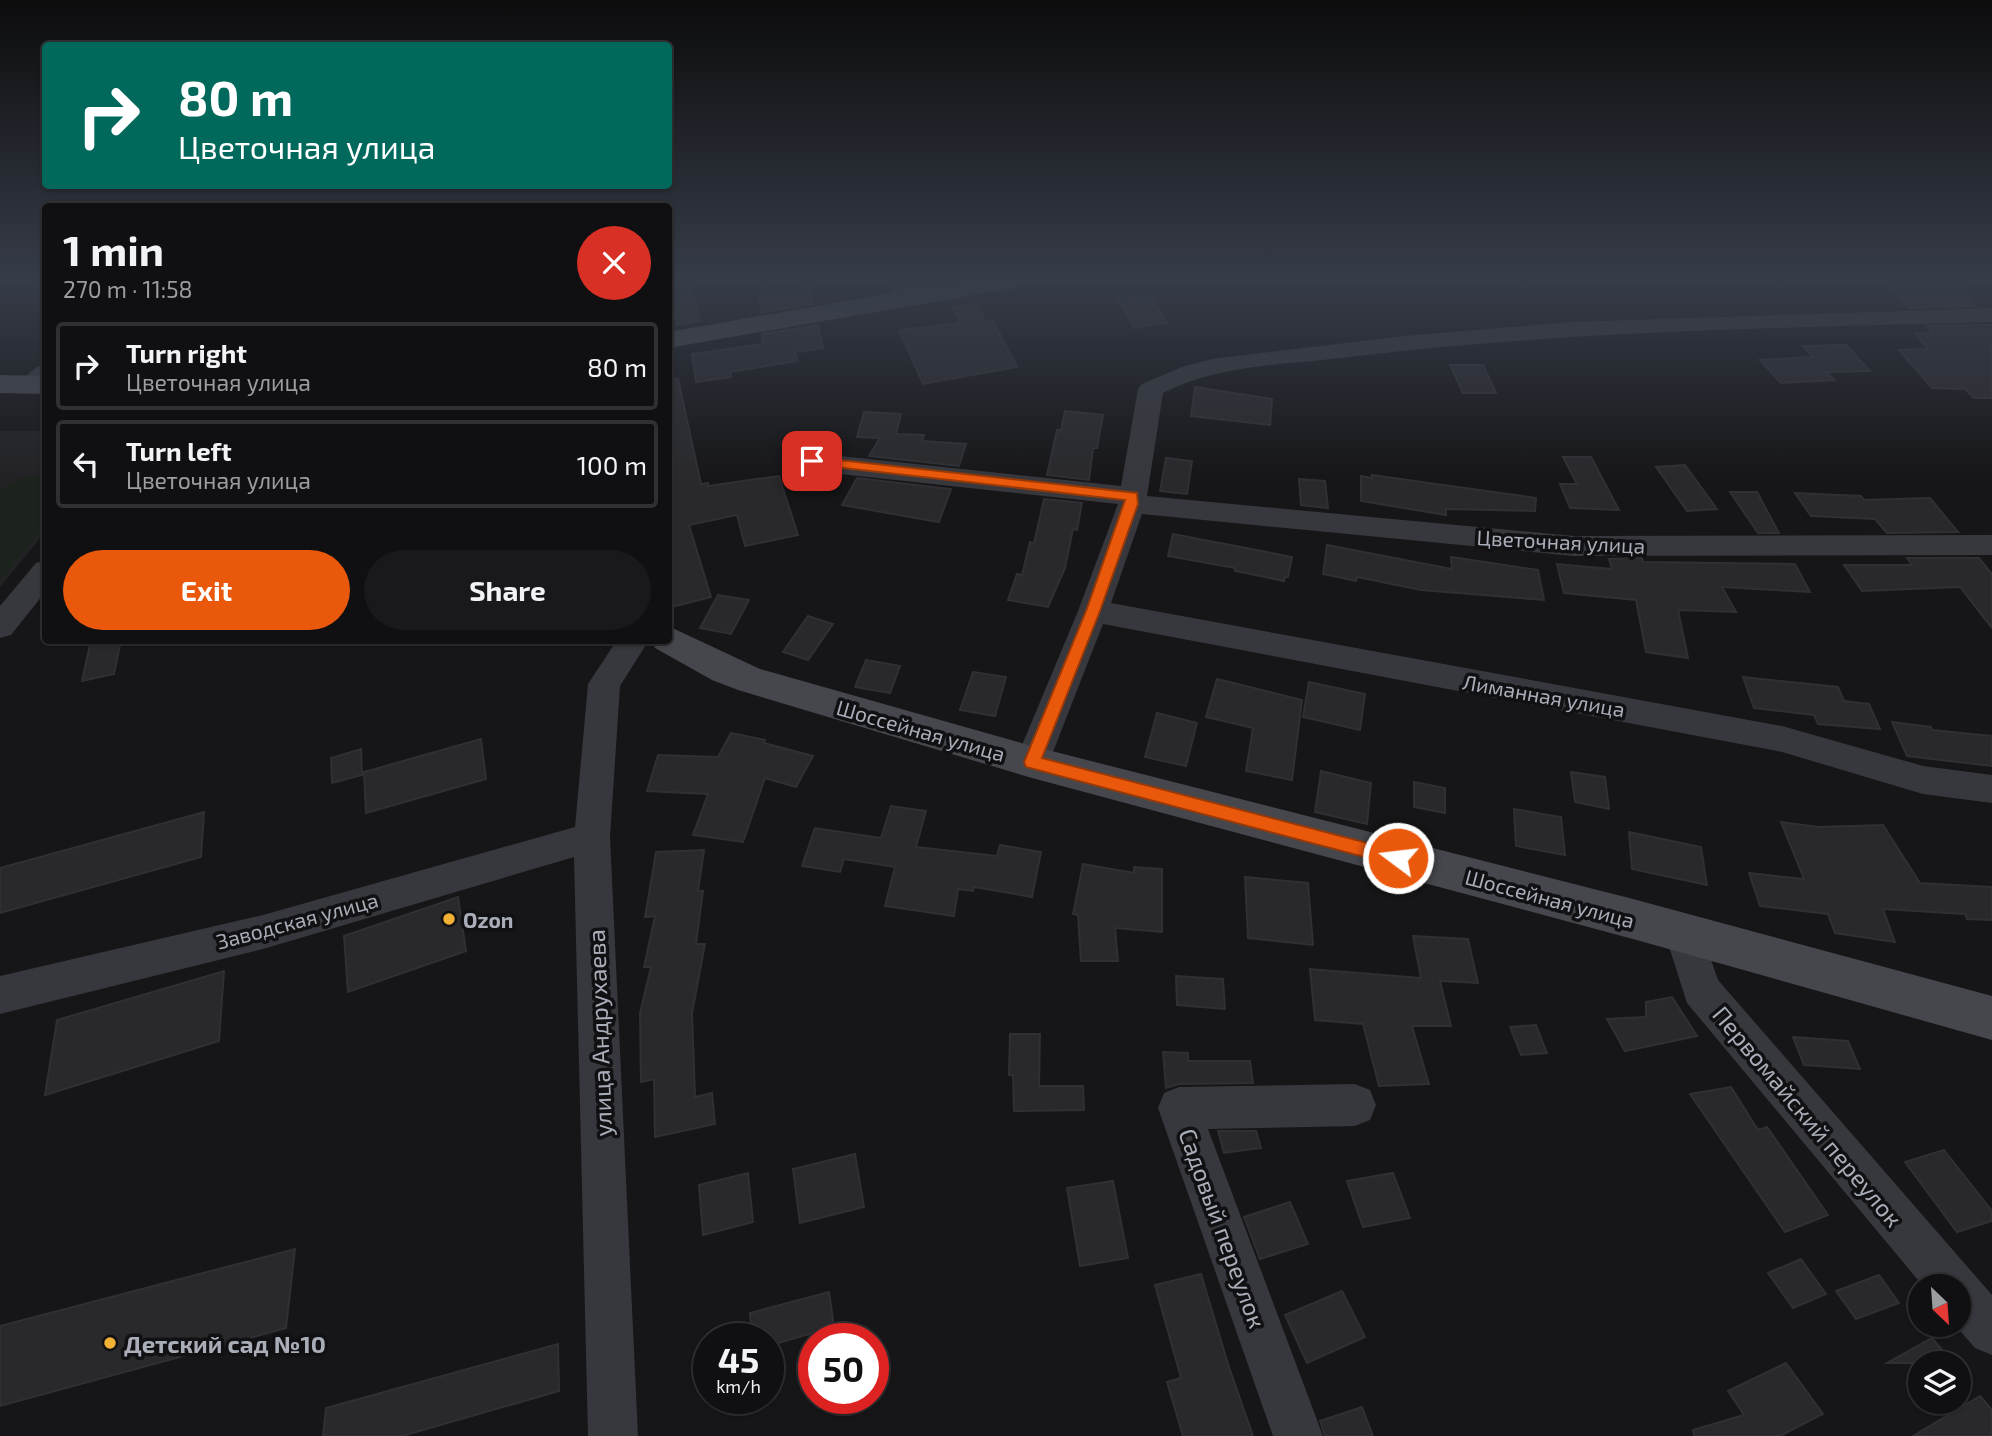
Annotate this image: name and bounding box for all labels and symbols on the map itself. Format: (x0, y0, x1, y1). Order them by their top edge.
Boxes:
pin (782, 431, 842, 491)
street label: Цветочная улица (1476, 524, 1646, 559)
street label: Лиманная улица (1461, 668, 1627, 723)
street label: Шоссейная улица (834, 694, 1008, 767)
position arrow (1361, 821, 1435, 895)
street label: Шоссейная улица (1462, 863, 1637, 934)
street label: Заводская улица (213, 886, 381, 955)
place label: Ozon (463, 907, 513, 932)
marker: Ozon (441, 911, 457, 927)
street label: улица Андрухаева (581, 929, 618, 1137)
street label: Первомайский переулок (1706, 1000, 1909, 1233)
street label: Садовый переулок (1172, 1124, 1273, 1332)
north arrow (1908, 1274, 1970, 1337)
speed limit sign: 50 (798, 1323, 889, 1414)
place label: Детский сад №10 (124, 1329, 326, 1358)
marker: Детский сад №10 (102, 1335, 118, 1351)

